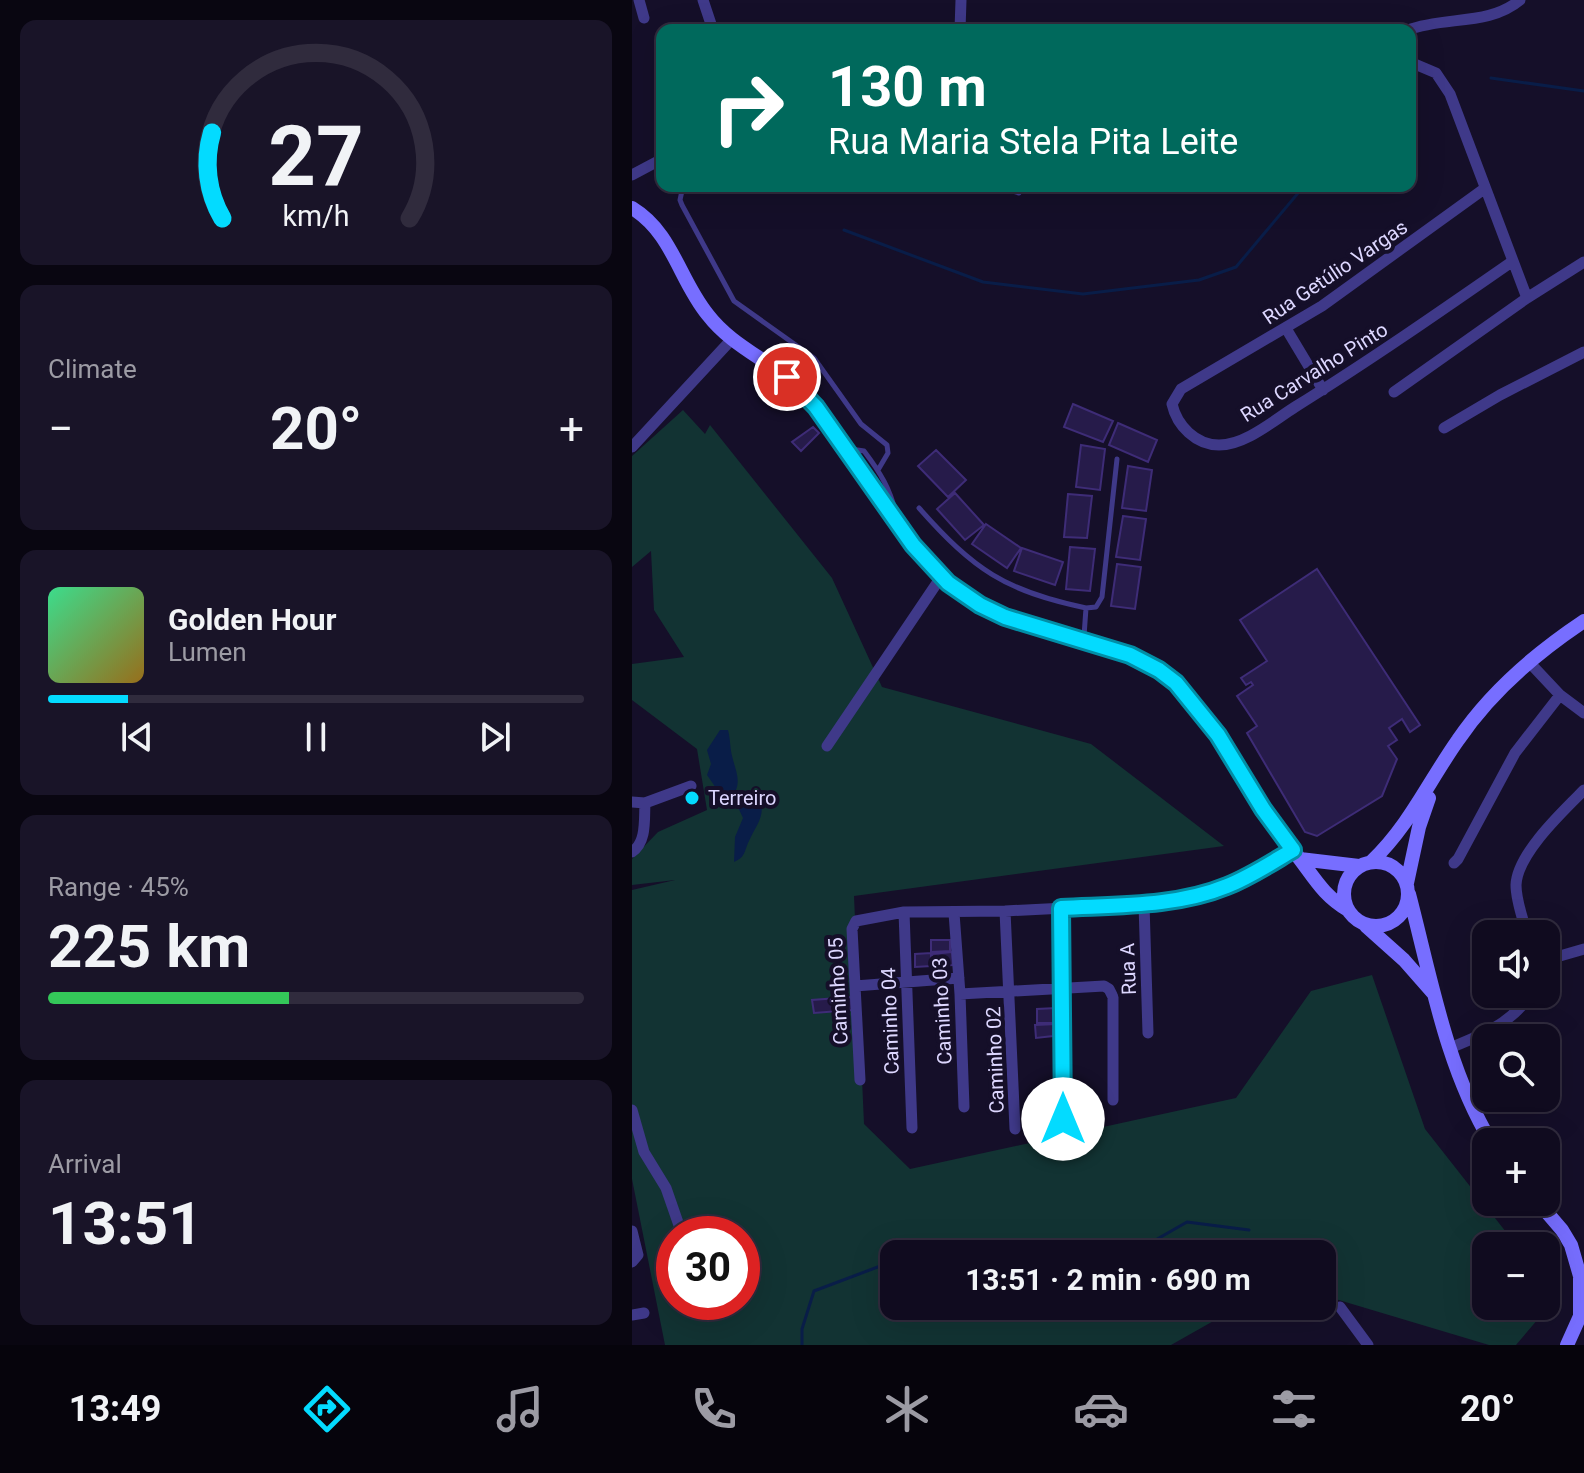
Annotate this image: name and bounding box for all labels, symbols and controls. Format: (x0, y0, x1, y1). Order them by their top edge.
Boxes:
text: 130 m (828, 54, 987, 120)
icon: right (696, 56, 800, 160)
text: 27 (268, 107, 364, 204)
text: Rua Maria Stela Pita Leite (828, 121, 1238, 163)
text: km/h (282, 199, 350, 233)
street label: Rua Getúlio Vargas (1258, 215, 1412, 329)
street label: Rua Carvalho Pinto (1236, 317, 1392, 427)
pin (753, 343, 821, 411)
text: Climate (48, 354, 137, 384)
icon: arrive (765, 355, 809, 399)
text: 20° (270, 393, 362, 464)
text: − (48, 403, 73, 455)
text: + (559, 403, 584, 455)
text: Golden Hour (168, 602, 337, 637)
text: Lumen (168, 637, 247, 667)
icon: previous (115, 715, 159, 759)
icon: pause (294, 715, 338, 759)
icon: next (473, 715, 517, 759)
place label: Terreiro (708, 786, 776, 810)
marker: Terreiro (683, 789, 701, 807)
text: Range · 45% (48, 872, 189, 902)
text: 225 km (48, 911, 250, 982)
map controls (1472, 920, 1560, 1320)
button: sound (1472, 920, 1560, 1008)
street label: Caminho 05 (823, 937, 853, 1045)
street label: Rua A (1115, 942, 1141, 996)
street label: Caminho 03 (927, 957, 957, 1065)
street label: Caminho 04 (876, 967, 904, 1075)
street label: Caminho 02 (981, 1006, 1009, 1114)
button: search (1472, 1024, 1560, 1112)
position arrow (1021, 1077, 1105, 1161)
button: + (1472, 1128, 1560, 1216)
text: Arrival (48, 1149, 122, 1179)
text: 13:51 (48, 1188, 203, 1259)
speed limit sign: 30 (656, 1216, 760, 1320)
button: − (1472, 1232, 1560, 1320)
text: 13:51 · 2 min · 690 m (965, 1262, 1251, 1297)
icon: directions (299, 1381, 355, 1437)
icon: music (492, 1381, 548, 1437)
icon: phone (686, 1381, 742, 1437)
icon: climate (879, 1381, 935, 1437)
icon: car (1073, 1381, 1129, 1437)
icon: filters (1266, 1381, 1322, 1437)
text: 13:49 (69, 1388, 162, 1430)
text: 20° (1460, 1388, 1515, 1430)

